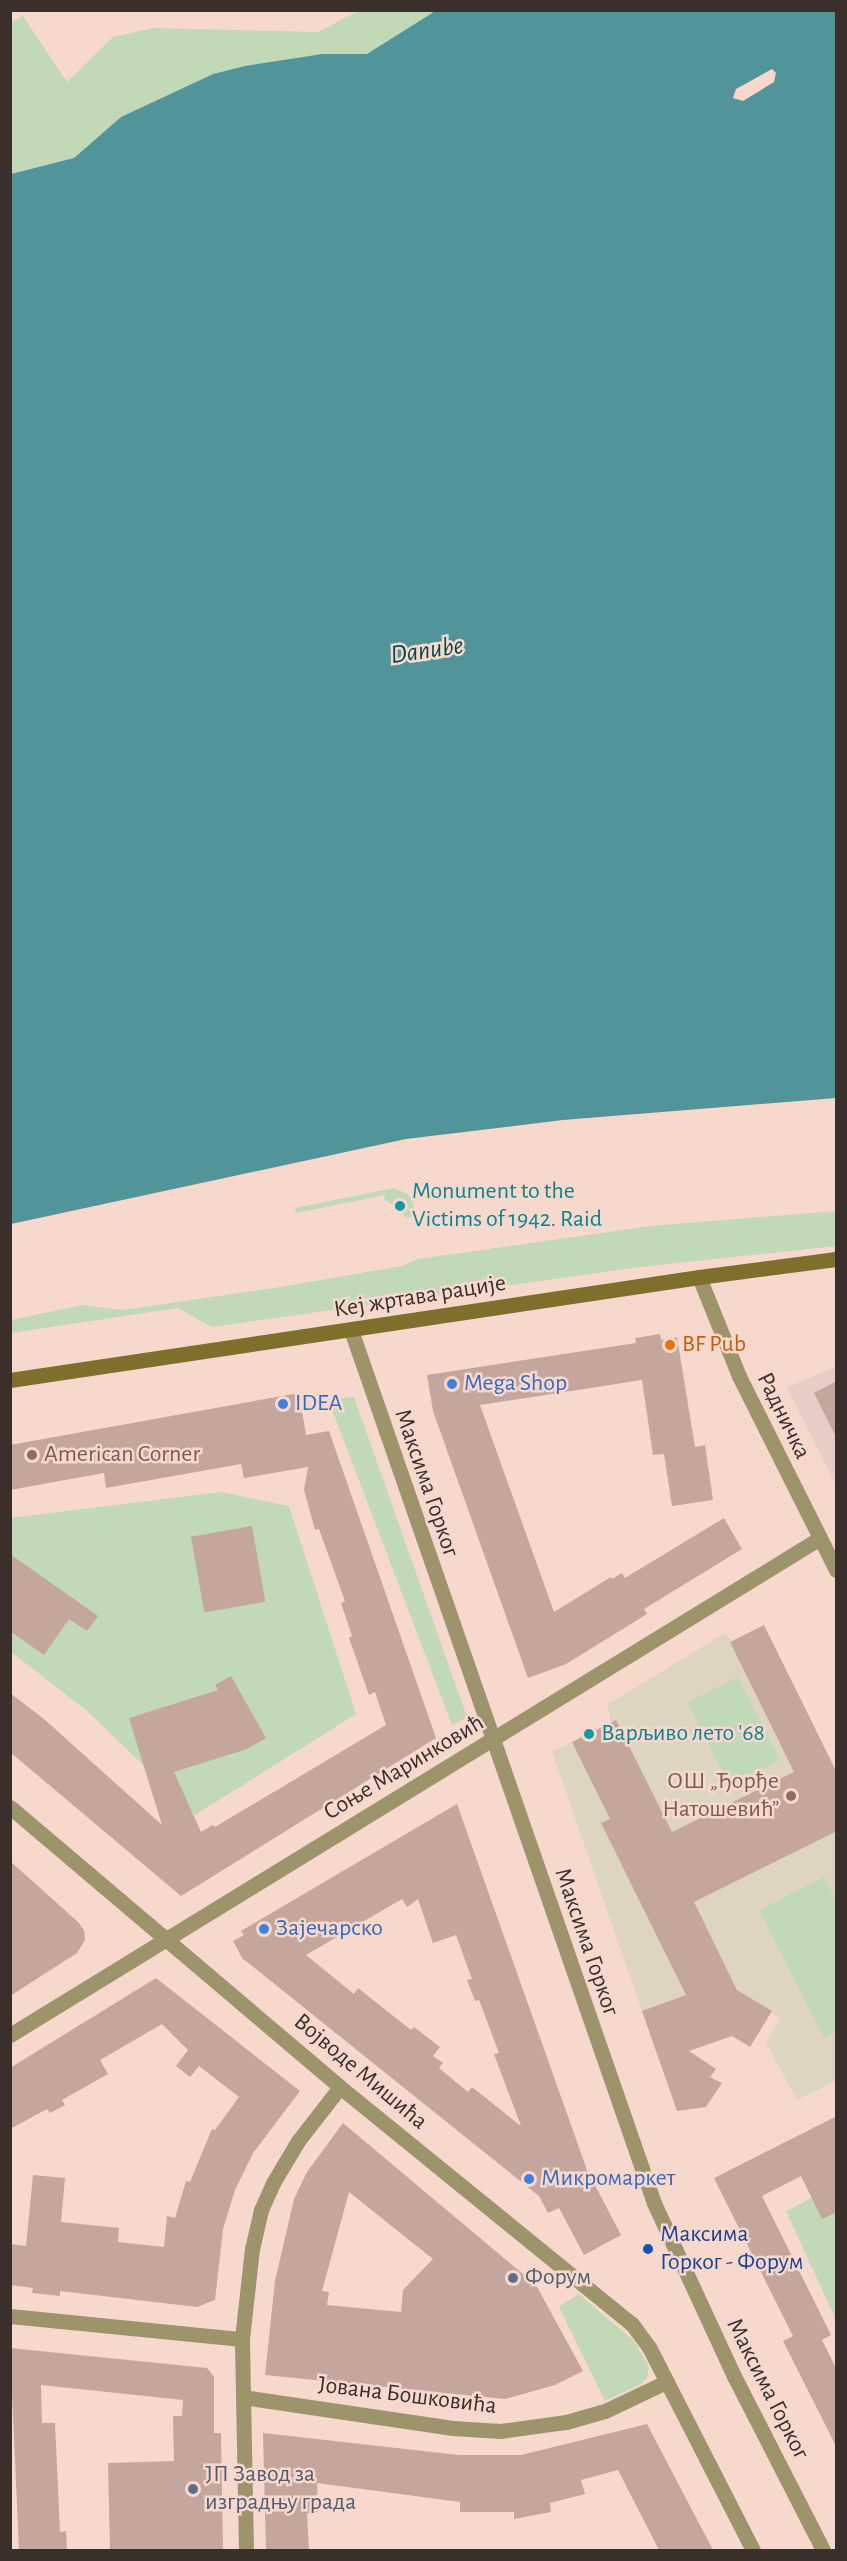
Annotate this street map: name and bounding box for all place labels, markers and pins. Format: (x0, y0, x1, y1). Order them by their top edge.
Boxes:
place label: Monument to the Victims of 1942. Raid (412, 1178, 602, 1234)
marker: Monument to the Victims of 1942. Raid (393, 1199, 407, 1213)
place label: BF Pub (682, 1331, 746, 1359)
marker: BF Pub (663, 1338, 677, 1352)
place label: Mega Shop (464, 1370, 567, 1398)
marker: Mega Shop (445, 1377, 459, 1391)
place label: IDEA (295, 1390, 342, 1418)
marker: IDEA (276, 1397, 290, 1411)
place label: American Corner (44, 1441, 200, 1469)
marker: American Corner (25, 1448, 39, 1462)
place label: Варљиво лето '68 (601, 1720, 765, 1748)
marker: Варљиво лето '68 (582, 1727, 596, 1741)
place label: ОШ „Ђорђе Натошевић” (662, 1768, 779, 1824)
marker: ОШ „Ђорђе Натошевић” (784, 1789, 798, 1803)
place label: Зајечарско (276, 1915, 383, 1943)
marker: Зајечарско (257, 1922, 271, 1936)
place label: Микромаркет (541, 2165, 675, 2193)
marker: Микромаркет (522, 2172, 536, 2186)
place label: Максима Горког - Форум (660, 2221, 804, 2277)
marker: Максима Горког - Форум (641, 2242, 655, 2256)
place label: Форум (525, 2264, 591, 2292)
marker: Форум (506, 2271, 520, 2285)
place label: ЈП Завод за изградњу града (205, 2461, 356, 2517)
marker: ЈП Завод за изградњу града (186, 2482, 200, 2496)

